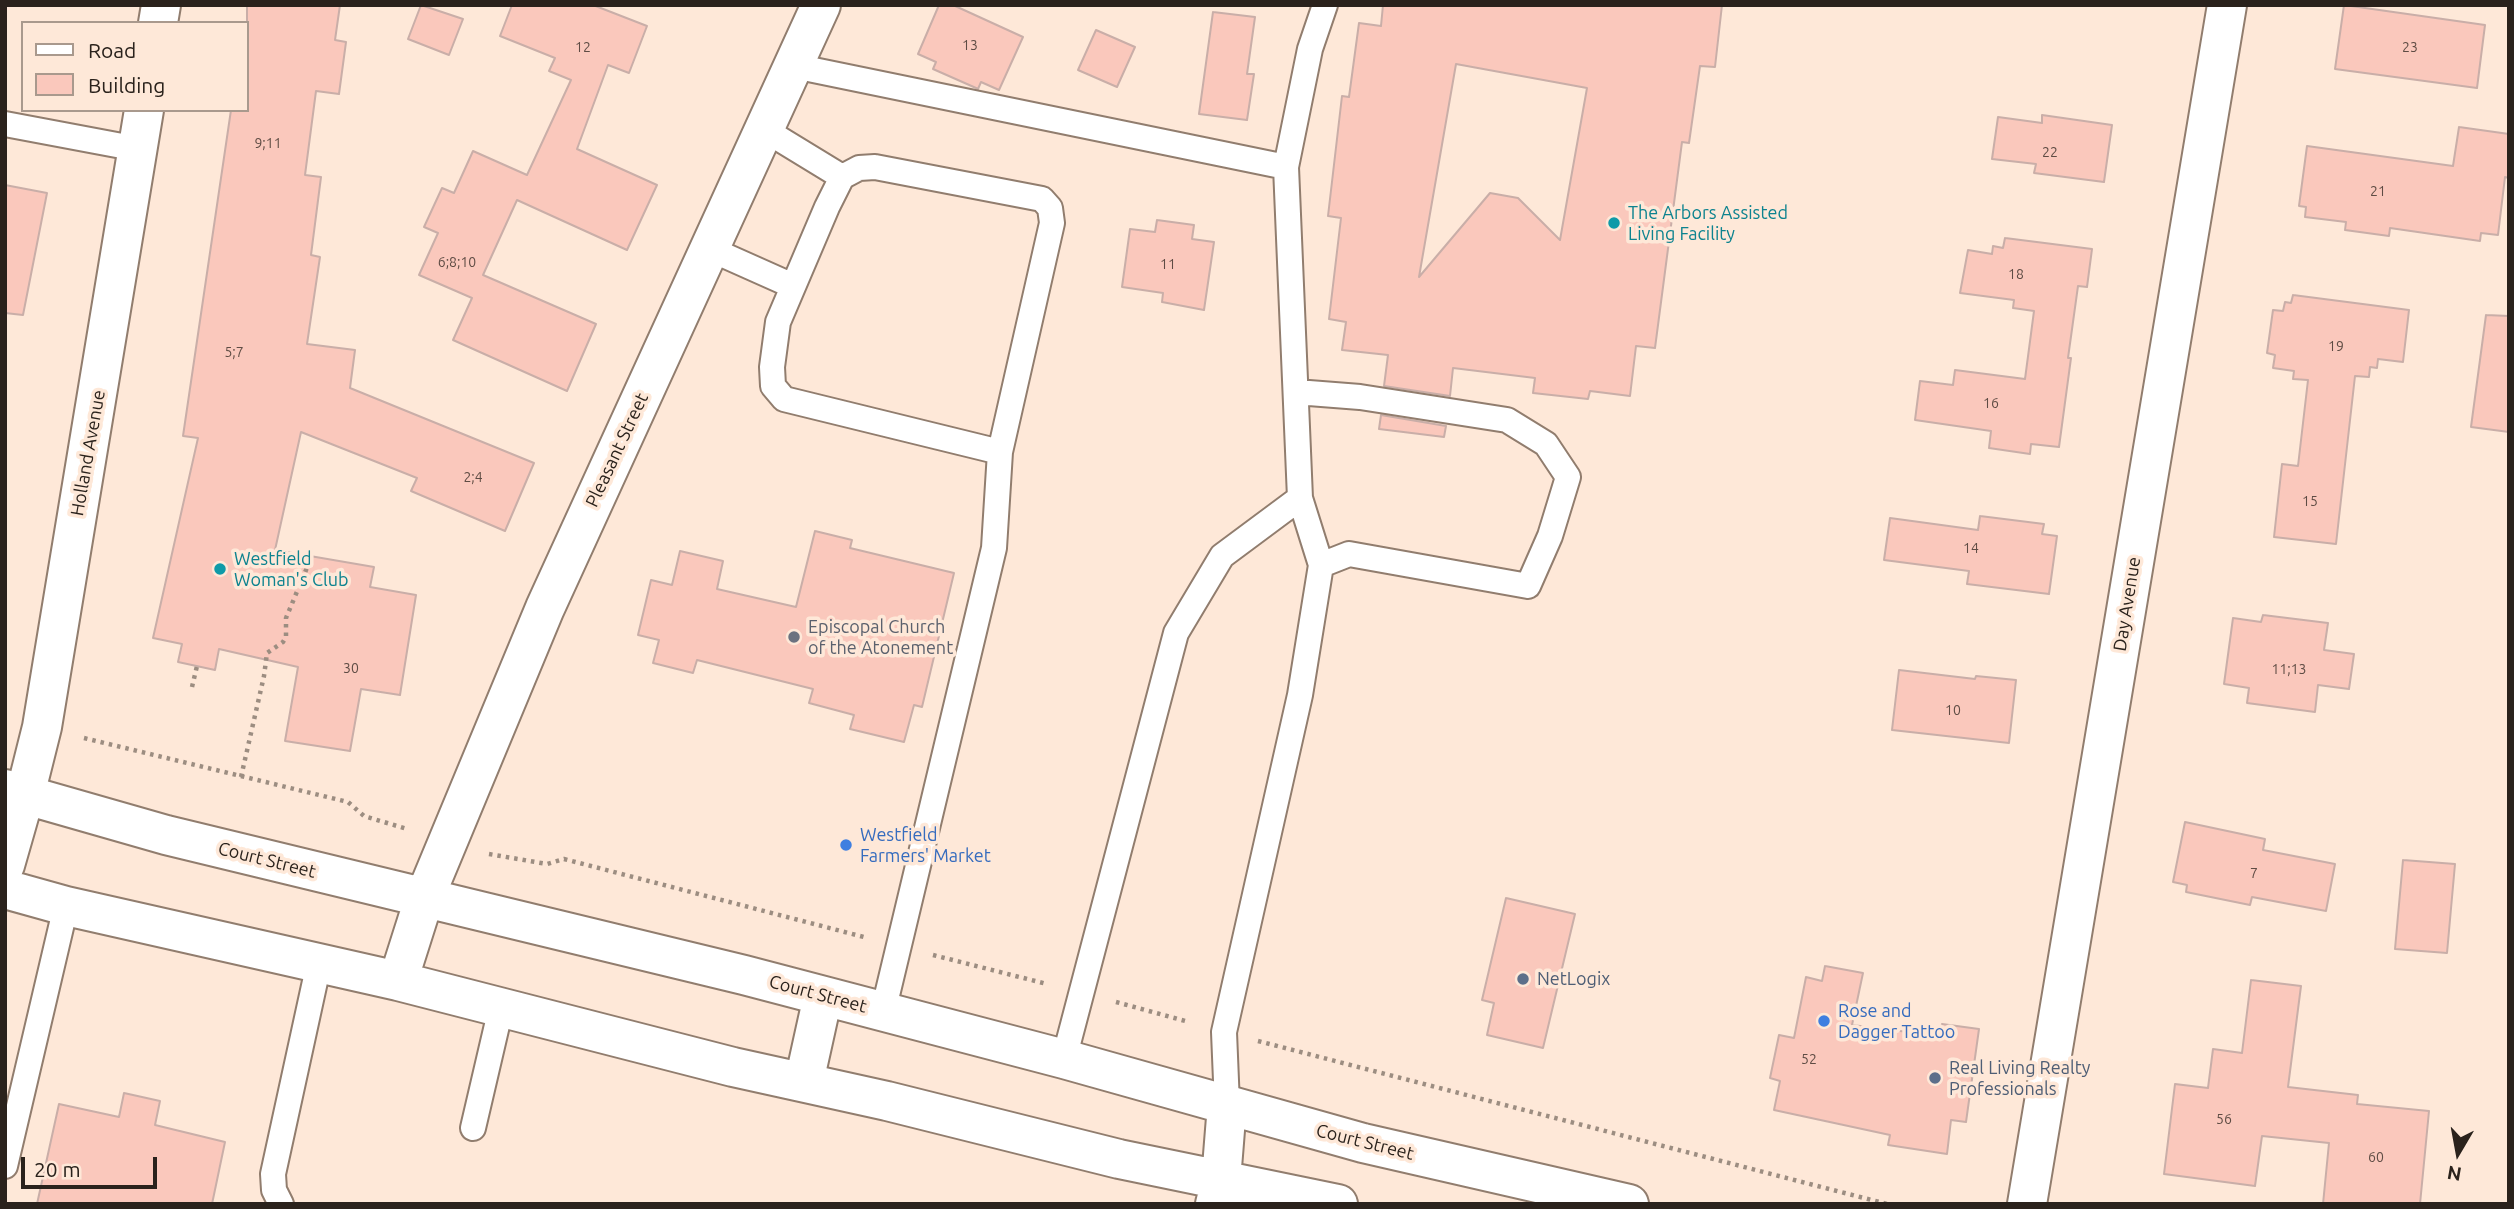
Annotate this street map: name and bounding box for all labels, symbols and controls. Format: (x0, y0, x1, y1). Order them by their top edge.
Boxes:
legend (21, 21, 248, 112)
house number: 13 (962, 37, 978, 53)
text: Road (88, 38, 136, 62)
house number: 12 (575, 39, 591, 55)
house number: 23 (2402, 39, 2418, 55)
text: Building (88, 73, 165, 97)
house number: 9;11 (254, 135, 282, 151)
house number: 22 (2042, 144, 2058, 160)
house number: 21 (2370, 183, 2386, 199)
place label: The Arbors Assisted Living Facility (1628, 202, 1788, 244)
marker: The Arbors Assisted Living Facility (1606, 215, 1622, 231)
house number: 6;8;10 (438, 254, 476, 270)
house number: 11 (1160, 256, 1176, 272)
house number: 18 (2008, 266, 2024, 282)
house number: 19 (2328, 338, 2344, 354)
house number: 5;7 (224, 344, 244, 360)
street label: Holland Avenue (66, 388, 110, 518)
street label: Pleasant Street (581, 389, 653, 511)
house number: 16 (1983, 395, 1999, 411)
house number: 2;4 (463, 469, 483, 485)
house number: 15 (2302, 493, 2318, 509)
house number: 14 (1963, 540, 1979, 556)
place label: Westfield Woman's Club (234, 548, 348, 590)
street label: Day Avenue (2109, 555, 2145, 653)
marker: Westfield Woman's Club (212, 561, 228, 577)
place label: Episcopal Church of the Atonement (808, 616, 953, 658)
marker: Episcopal Church of the Atonement (786, 629, 802, 645)
house number: 30 (343, 660, 359, 676)
house number: 11;13 (2271, 661, 2307, 677)
house number: 10 (1945, 702, 1961, 718)
place label: Westfield Farmers' Market (860, 824, 991, 866)
street label: Court Street (216, 837, 318, 883)
marker: Westfield Farmers' Market (838, 837, 854, 853)
house number: 7 (2250, 865, 2258, 881)
place label: NetLogix (1537, 968, 1610, 990)
street label: Court Street (767, 971, 869, 1017)
marker: NetLogix (1515, 971, 1531, 987)
place label: Rose and Dagger Tattoo (1838, 1000, 1955, 1042)
marker: Rose and Dagger Tattoo (1816, 1013, 1832, 1029)
house number: 52 (1801, 1051, 1817, 1067)
place label: Real Living Realty Professionals (1949, 1057, 2090, 1100)
marker: Real Living Realty Professionals (1927, 1070, 1943, 1086)
house number: 56 (2216, 1111, 2232, 1127)
north arrow (2423, 1118, 2493, 1188)
street label: Court Street (1314, 1119, 1416, 1165)
scale bar (24, 1142, 161, 1186)
house number: 60 (2368, 1149, 2384, 1165)
text: 20 m (34, 1157, 81, 1181)
text: N (2445, 1162, 2463, 1186)

